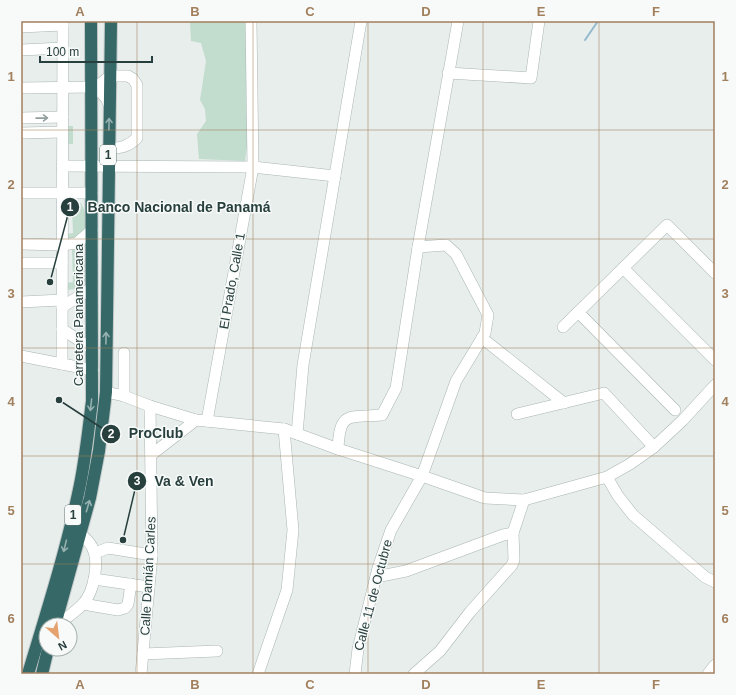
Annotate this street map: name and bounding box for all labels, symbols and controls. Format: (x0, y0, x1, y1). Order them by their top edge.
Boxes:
text: A (75, 4, 85, 19)
text: B (190, 4, 200, 19)
text: C (305, 4, 315, 19)
text: D (421, 4, 431, 19)
text: E (537, 4, 546, 19)
text: F (652, 4, 660, 19)
scale bar (40, 38, 152, 64)
text: 100 m (46, 45, 79, 59)
text: 1 (7, 69, 15, 84)
text: 1 (721, 69, 729, 84)
one-way arrow (35, 114, 48, 122)
one-way arrow (105, 118, 113, 131)
road number: 1 (100, 145, 116, 165)
text: 2 (7, 177, 15, 192)
text: 2 (721, 177, 729, 192)
callout: Banco Nacional de Panamá (60, 194, 279, 220)
text: Banco Nacional de Panamá (88, 199, 271, 215)
text: 1 (67, 200, 74, 214)
street label: El Prado, Calle 1 (216, 232, 248, 330)
street label: Carretera Panamericana (71, 243, 86, 386)
text: 3 (7, 286, 15, 301)
text: 3 (721, 286, 729, 301)
one-way arrow (102, 332, 110, 345)
text: 4 (7, 394, 15, 409)
text: 4 (721, 394, 729, 409)
one-way arrow (88, 398, 95, 411)
callout: ProClub (101, 421, 192, 447)
text: ProClub (129, 425, 183, 441)
text: 2 (108, 427, 115, 441)
callout: Va & Ven (127, 468, 222, 494)
text: Va & Ven (154, 473, 214, 489)
text: 3 (134, 474, 141, 488)
one-way arrow (85, 500, 92, 513)
text: 5 (7, 503, 15, 518)
text: 5 (721, 503, 729, 518)
road number: 1 (65, 505, 81, 525)
street label: Calle Damián Carles (137, 516, 159, 636)
street label: Calle 11 de Octubre (351, 538, 395, 652)
one-way arrow (61, 539, 68, 552)
text: 6 (7, 611, 15, 626)
text: 6 (721, 611, 729, 626)
north arrow (38, 617, 78, 657)
text: N (56, 639, 69, 653)
text: A (75, 677, 85, 692)
text: B (190, 677, 200, 692)
text: C (305, 677, 315, 692)
text: D (421, 677, 431, 692)
text: E (537, 677, 546, 692)
text: F (652, 677, 660, 692)

